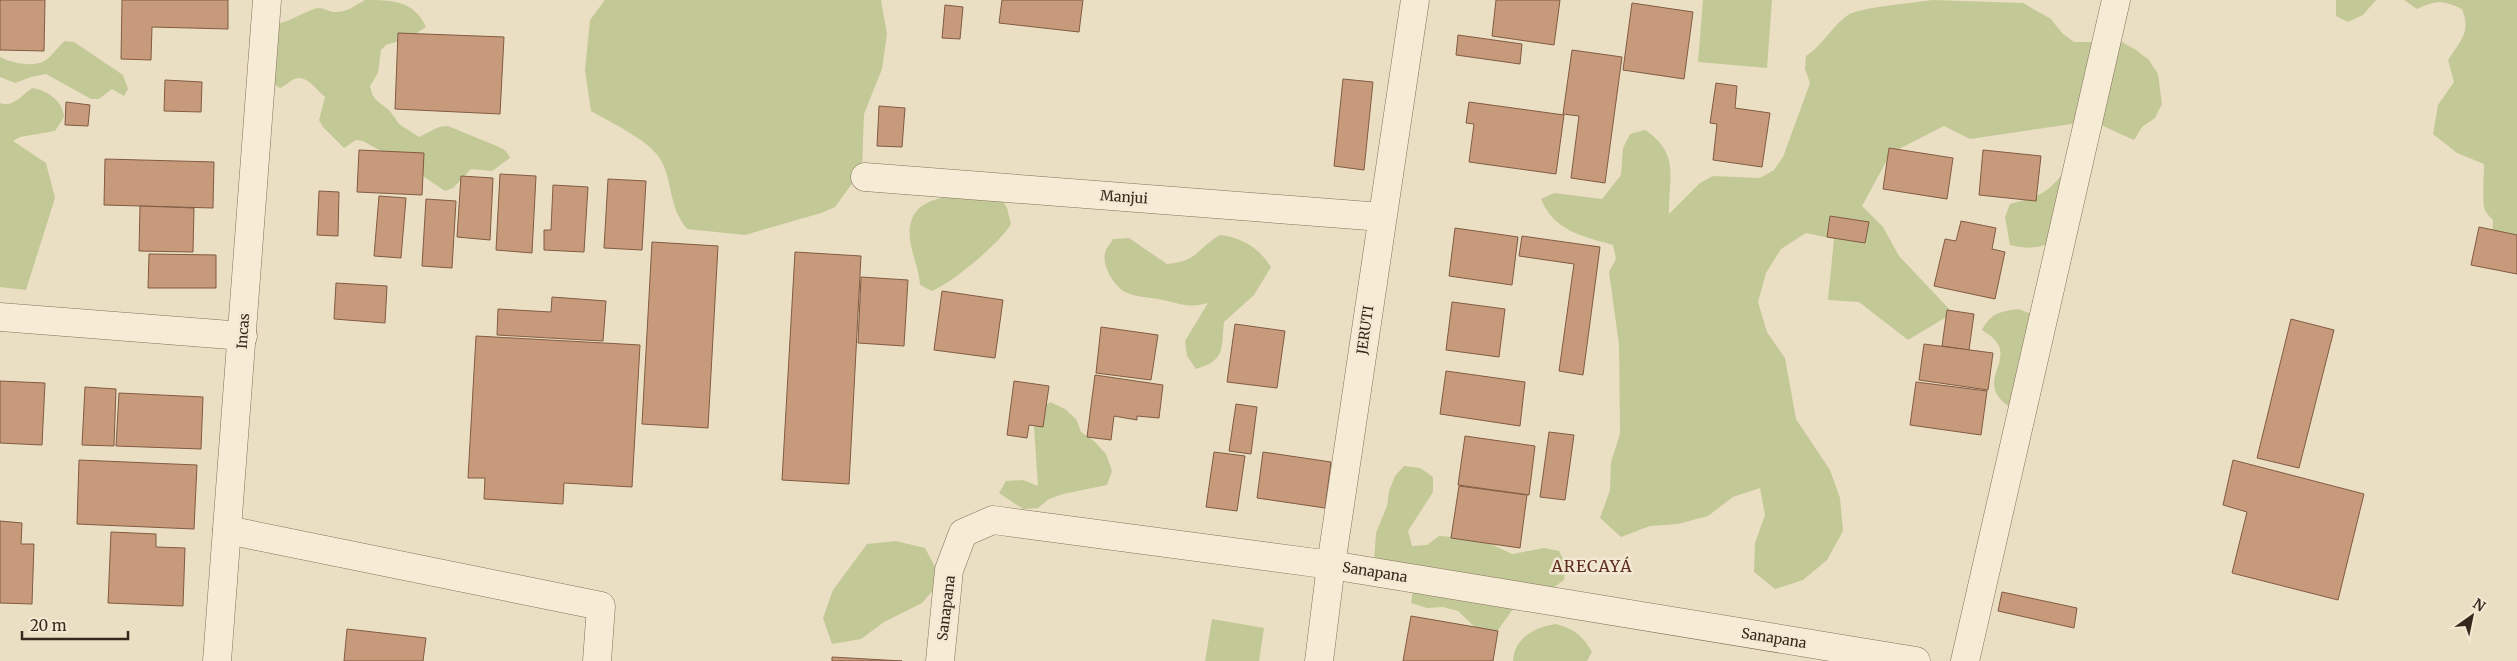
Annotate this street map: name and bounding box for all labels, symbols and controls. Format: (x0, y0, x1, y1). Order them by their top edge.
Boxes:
street label: Manjui (1100, 186, 1149, 208)
street label: JERUTI (1353, 304, 1377, 356)
street label: Incas (233, 312, 253, 349)
district label: ARECAYÁ (1551, 556, 1632, 576)
street label: Sanapana (1341, 558, 1409, 586)
street label: Sanapana (933, 574, 959, 642)
north arrow (2447, 591, 2497, 641)
text: N (2470, 595, 2489, 616)
scale bar (22, 608, 129, 640)
text: 20 m (30, 616, 67, 635)
street label: Sanapana (1740, 624, 1808, 652)

